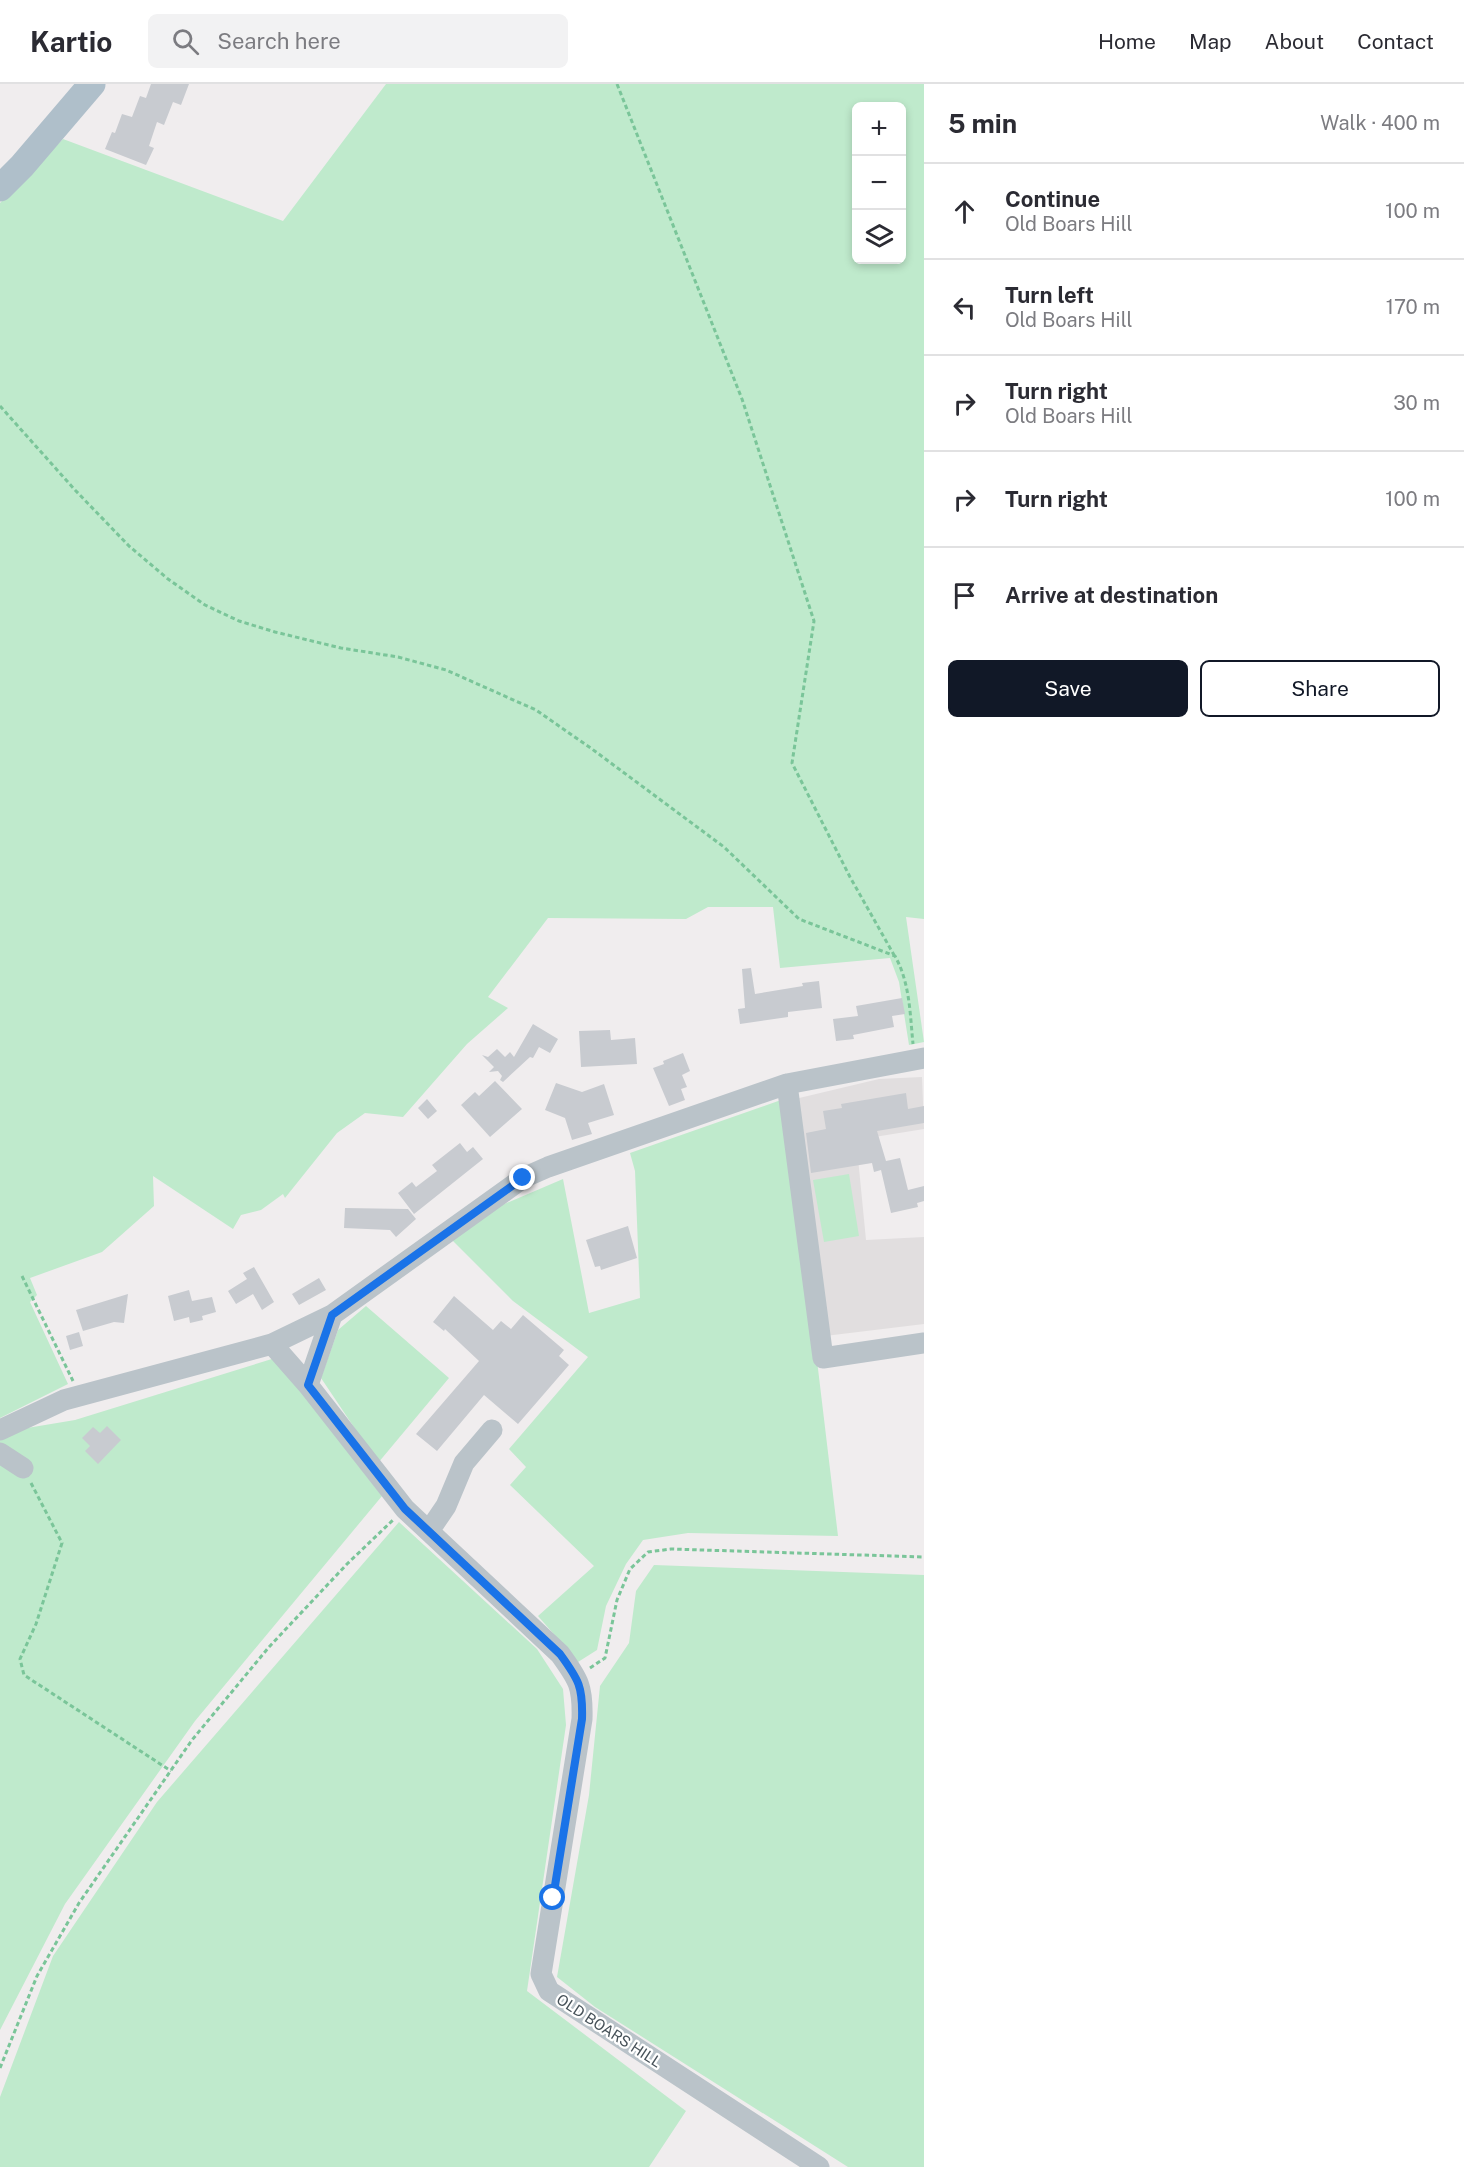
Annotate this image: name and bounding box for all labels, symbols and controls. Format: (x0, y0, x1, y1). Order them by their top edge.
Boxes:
search box (148, 14, 568, 68)
text: Kartio (30, 25, 112, 58)
icon: search (169, 25, 202, 58)
text: Search here (217, 28, 341, 54)
text: Home (1098, 29, 1156, 54)
text: Map (1189, 29, 1232, 54)
text: About (1265, 29, 1324, 54)
text: Contact (1357, 29, 1434, 54)
map controls (852, 102, 906, 264)
button: + (852, 102, 906, 156)
text: 5 min (948, 108, 1017, 139)
text: Walk · 400 m (1320, 111, 1440, 135)
button: − (852, 156, 906, 210)
text: Continue (1005, 186, 1100, 212)
icon: ahead (948, 195, 981, 228)
text: 100 m (1385, 199, 1440, 223)
button: layers (852, 210, 906, 264)
text: Old Boars Hill (1005, 212, 1133, 236)
text: Turn left (1005, 282, 1094, 308)
icon: left (948, 291, 981, 324)
text: 170 m (1386, 295, 1440, 319)
text: Old Boars Hill (1005, 308, 1133, 332)
text: Turn right (1005, 378, 1108, 404)
icon: right (948, 387, 981, 420)
text: 30 m (1393, 391, 1440, 415)
text: Old Boars Hill (1005, 404, 1133, 428)
icon: right (948, 483, 981, 516)
text: Turn right (1005, 486, 1108, 512)
text: 100 m (1385, 487, 1440, 511)
icon: arrive (948, 579, 981, 612)
text: Arrive at destination (1005, 582, 1218, 608)
button: Save (948, 660, 1188, 717)
button: Share (1200, 660, 1440, 717)
route end (509, 1164, 535, 1190)
route start (539, 1884, 565, 1910)
street label: OLD BOARS HILL (554, 1990, 665, 2071)

